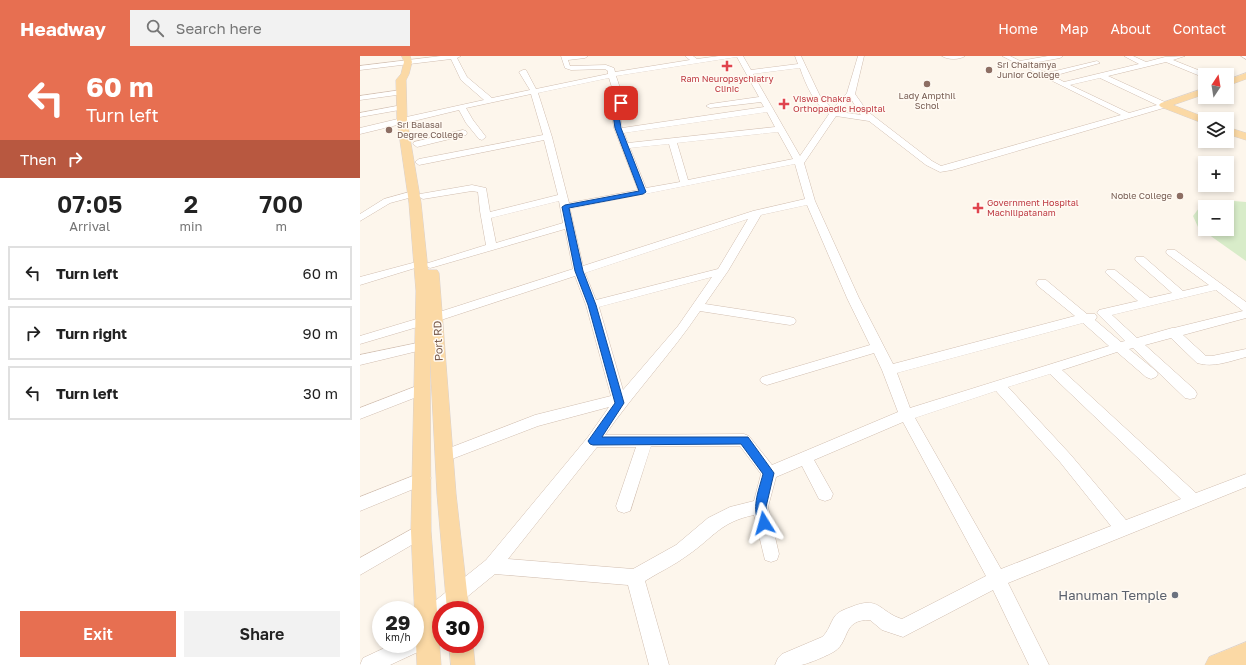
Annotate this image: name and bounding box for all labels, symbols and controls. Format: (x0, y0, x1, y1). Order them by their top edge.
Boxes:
search box (130, 10, 410, 46)
text: Headway (20, 17, 106, 40)
icon: search (144, 17, 166, 39)
text: Search here (176, 19, 262, 37)
text: Home (998, 20, 1038, 37)
text: Map (1060, 20, 1088, 37)
text: About (1110, 20, 1151, 37)
text: Contact (1173, 20, 1226, 37)
place label: Sri Chaitamya Junior College (997, 59, 1060, 80)
marker: Ram Neuropsychiatry Clinic (721, 60, 733, 72)
marker: Sri Chaitamya Junior College (984, 65, 994, 75)
north arrow (1198, 68, 1234, 104)
map controls (1198, 68, 1234, 236)
text: 60 m (86, 70, 153, 103)
icon: left (20, 72, 72, 124)
place label: Ram Neuropsychiatry Clinic (680, 73, 774, 94)
marker: Lady Ampthil Schol (922, 79, 932, 89)
pin (604, 86, 638, 120)
place label: Lady Ampthil Schol (898, 90, 956, 111)
icon: arrive (610, 92, 632, 114)
place label: Viswa Chakra Orthopaedic Hospital (793, 93, 885, 114)
marker: Viswa Chakra Orthopaedic Hospital (778, 98, 790, 110)
text: Turn left (86, 104, 159, 126)
button: layers (1198, 112, 1234, 148)
place label: Sri Balasai Degree College (397, 119, 463, 140)
marker: Sri Balasai Degree College (384, 125, 394, 135)
icon: right (64, 148, 86, 170)
text: Then (20, 150, 56, 168)
button: + (1198, 156, 1234, 192)
text: 07:05 (57, 189, 122, 218)
text: 2 (184, 189, 198, 218)
text: 700 (259, 189, 303, 218)
place label: Noble College (1111, 190, 1172, 201)
marker: Noble College (1175, 191, 1185, 201)
place label: Government Hospital Machilipatanam (987, 197, 1079, 218)
button: − (1198, 200, 1234, 236)
marker: Government Hospital Machilipatanam (972, 202, 984, 214)
text: Arrival (69, 218, 110, 234)
text: min (179, 218, 202, 234)
text: m (275, 218, 287, 234)
icon: left (22, 262, 44, 284)
text: Turn left (56, 264, 118, 282)
text: 60 m (303, 264, 338, 282)
street label: Port RD (430, 320, 445, 362)
icon: right (22, 322, 44, 344)
text: Turn right (56, 324, 127, 342)
text: 90 m (303, 324, 338, 342)
icon: left (22, 382, 44, 404)
text: Turn left (56, 384, 118, 402)
text: 30 m (303, 384, 338, 402)
position arrow (743, 502, 785, 544)
place label: Hanuman Temple (1058, 587, 1167, 603)
marker: Hanuman Temple (1170, 590, 1180, 600)
speed limit sign: 30 (432, 601, 484, 653)
text: 29 (386, 610, 410, 634)
button: Exit (20, 611, 176, 657)
button: Share (184, 611, 340, 657)
text: km/h (385, 631, 411, 643)

